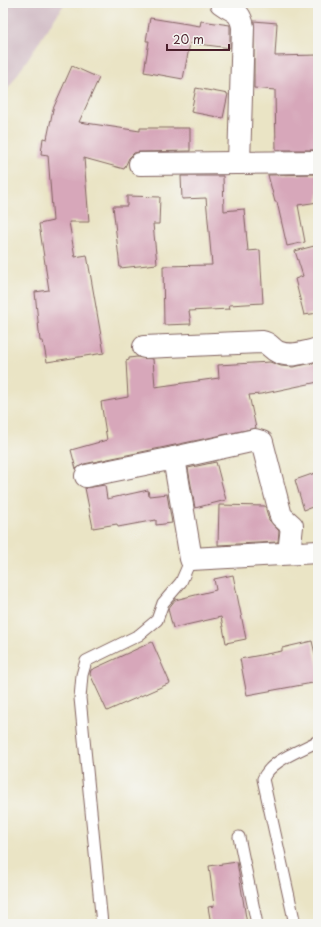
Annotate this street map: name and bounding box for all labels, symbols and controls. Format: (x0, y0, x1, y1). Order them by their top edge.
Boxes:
scale bar (167, 26, 229, 52)
text: 20 m (173, 30, 204, 48)

